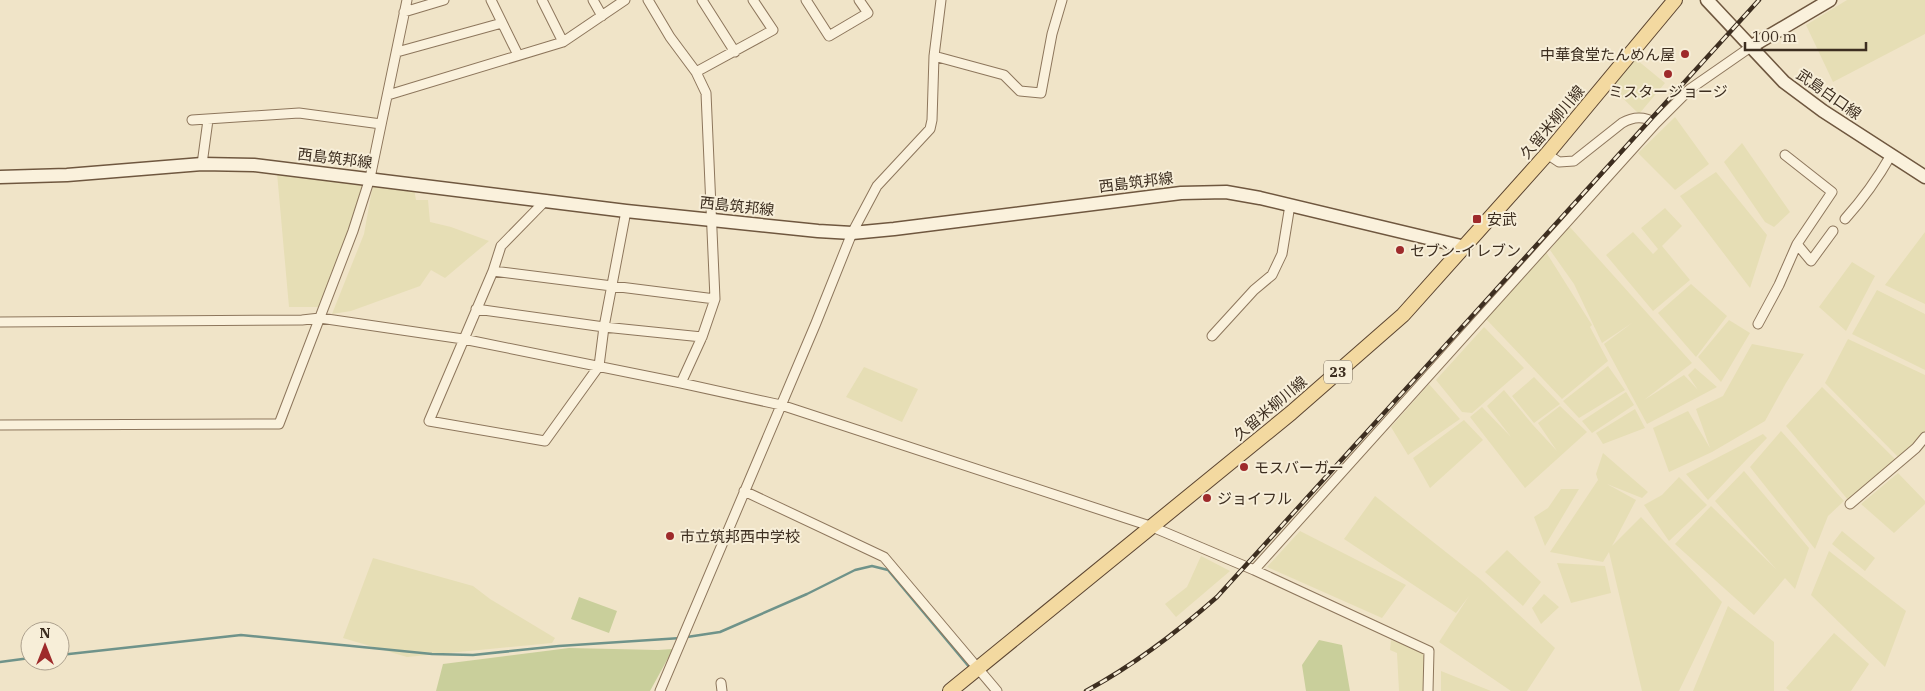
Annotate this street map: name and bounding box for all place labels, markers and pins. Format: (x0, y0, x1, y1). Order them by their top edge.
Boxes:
place label: 中華食堂たんめん屋 (1540, 45, 1675, 64)
marker: 中華食堂たんめん屋 (1679, 48, 1691, 60)
marker: ミスタージョージ (1662, 68, 1674, 80)
place label: ミスタージョージ (1608, 82, 1728, 101)
place label: 安武 (1487, 210, 1517, 229)
marker: 安武 (1471, 213, 1483, 225)
place label: セブン-イレブン (1410, 241, 1521, 260)
marker: セブン-イレブン (1394, 244, 1406, 256)
place label: モスバーガー (1254, 458, 1344, 477)
marker: モスバーガー (1238, 461, 1250, 473)
place label: ジョイフル (1217, 489, 1292, 508)
marker: ジョイフル (1201, 492, 1213, 504)
place label: 市立筑邦西中学校 (680, 527, 800, 546)
marker: 市立筑邦西中学校 (664, 530, 676, 542)

